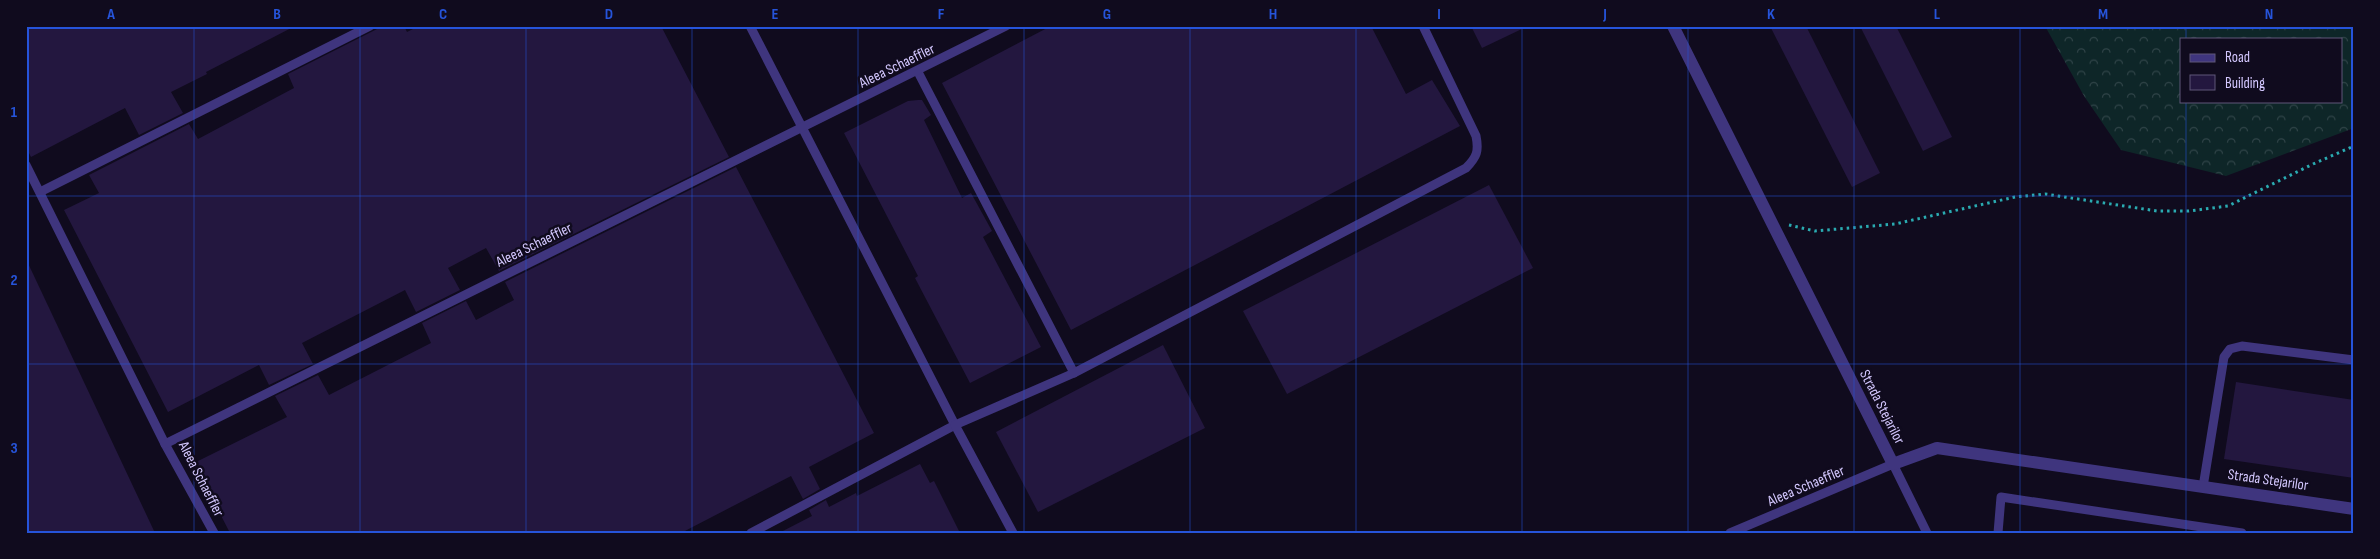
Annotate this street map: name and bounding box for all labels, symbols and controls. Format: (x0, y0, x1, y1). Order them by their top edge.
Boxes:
text: A (106, 5, 115, 24)
text: B (273, 5, 281, 24)
text: C (439, 5, 447, 24)
text: D (605, 5, 613, 24)
text: E (772, 5, 779, 24)
text: F (938, 5, 945, 24)
text: G (1103, 5, 1111, 24)
text: H (1269, 5, 1277, 24)
text: I (1437, 5, 1441, 24)
text: J (1602, 5, 1607, 24)
text: K (1767, 5, 1775, 24)
text: L (1934, 5, 1941, 24)
text: M (2098, 5, 2108, 24)
text: N (2265, 5, 2273, 24)
legend (2180, 38, 2342, 102)
street label: Aleea Schaeffler (855, 39, 939, 93)
text: Road (2225, 48, 2250, 67)
text: Building (2225, 74, 2265, 93)
text: 1 (11, 103, 18, 122)
street label: Aleea Schaeffler (492, 218, 576, 272)
text: 2 (10, 271, 18, 290)
street label: Strada Stejarilor (1855, 367, 1909, 448)
street label: Aleea Schaeffler (173, 437, 228, 520)
text: 3 (10, 439, 18, 458)
street label: Aleea Schaeffler (1764, 461, 1848, 511)
street label: Strada Stejarilor (2227, 465, 2310, 495)

